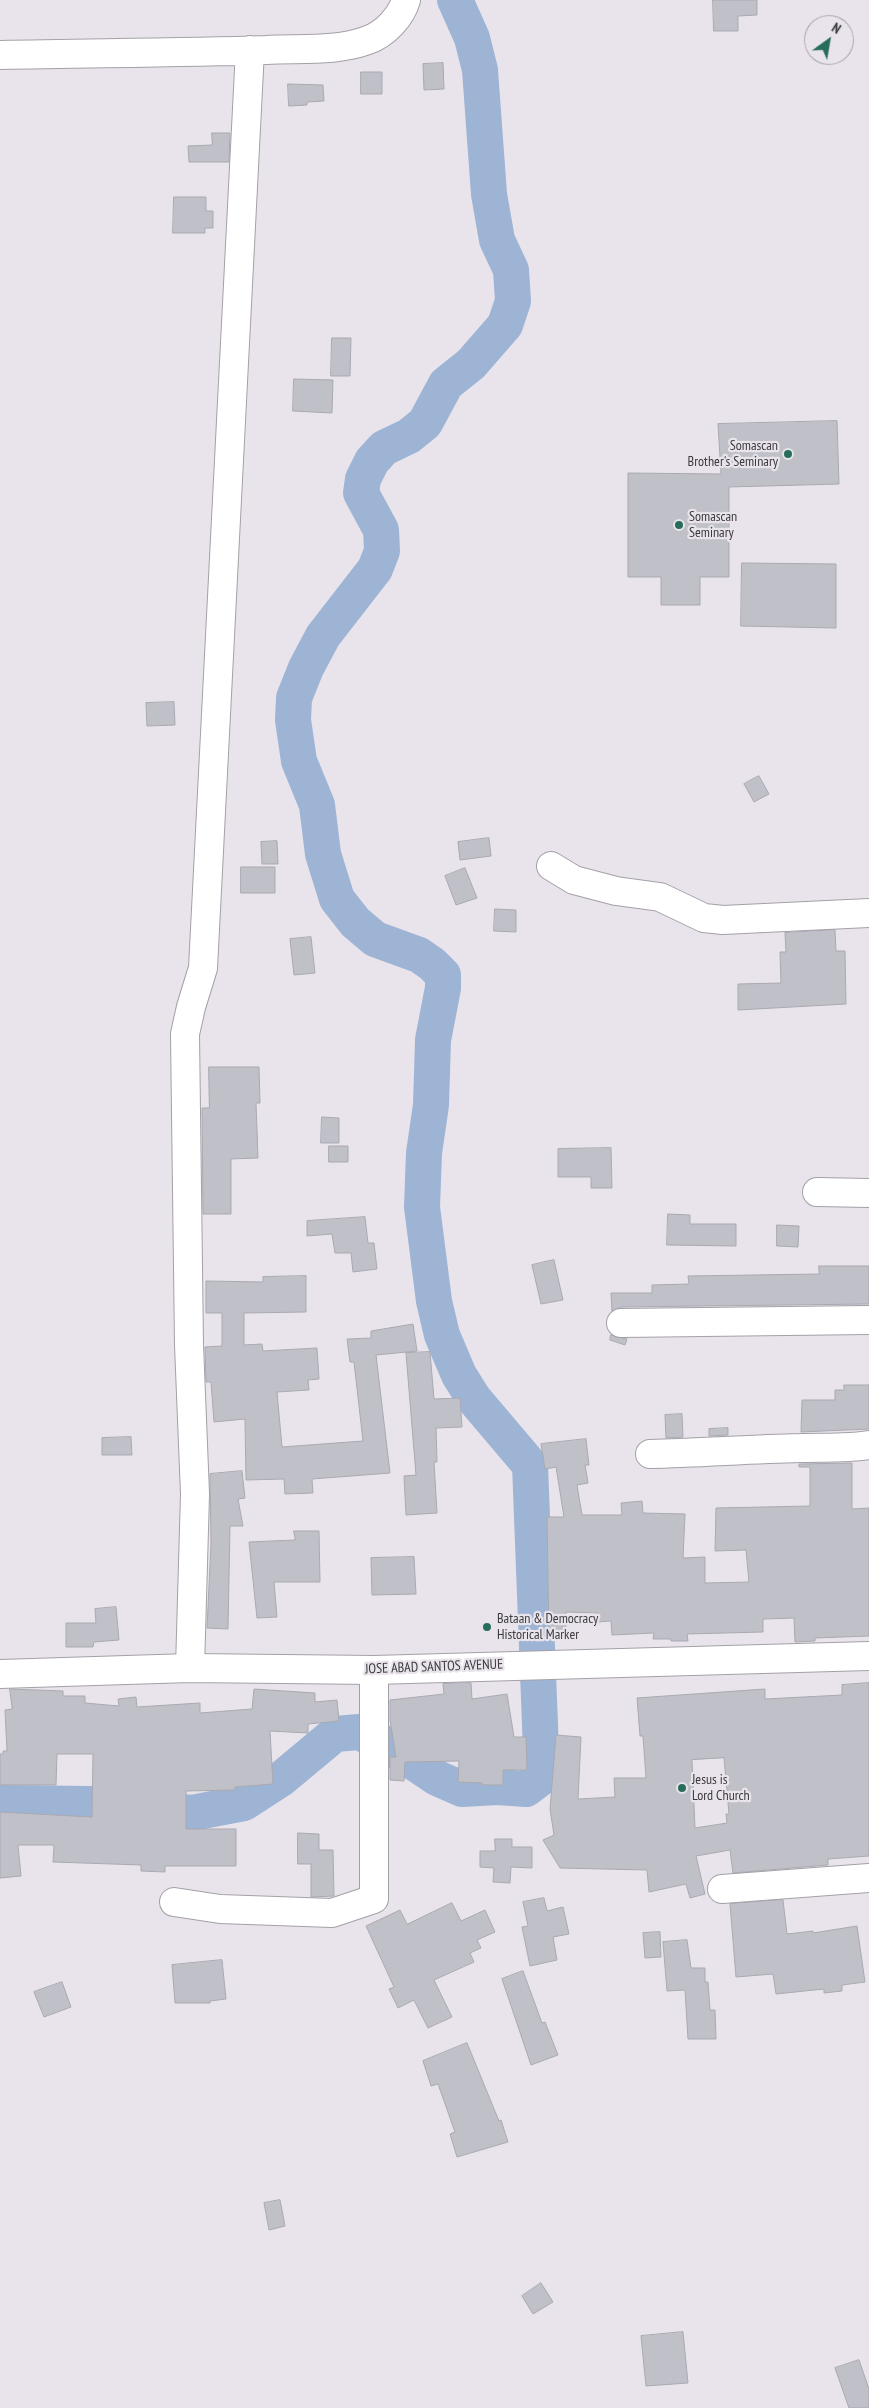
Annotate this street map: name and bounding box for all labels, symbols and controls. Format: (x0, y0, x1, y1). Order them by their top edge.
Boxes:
north arrow (804, 15, 854, 65)
text: N (828, 18, 844, 38)
place label: Somascan Brother's Seminary (688, 438, 778, 471)
marker: Somascan Brother's Seminary (782, 448, 794, 460)
place label: Somascan Seminary (689, 509, 737, 542)
marker: Somascan Seminary (673, 519, 685, 531)
place label: Bataan & Democracy Historical Marker (497, 1611, 598, 1644)
marker: Bataan & Democracy Historical Marker (481, 1621, 493, 1633)
street label: JOSE ABAD SANTOS AVENUE (365, 1656, 503, 1678)
place label: Jesus is Lord Church (692, 1772, 750, 1804)
marker: Jesus is Lord Church (676, 1782, 688, 1794)

